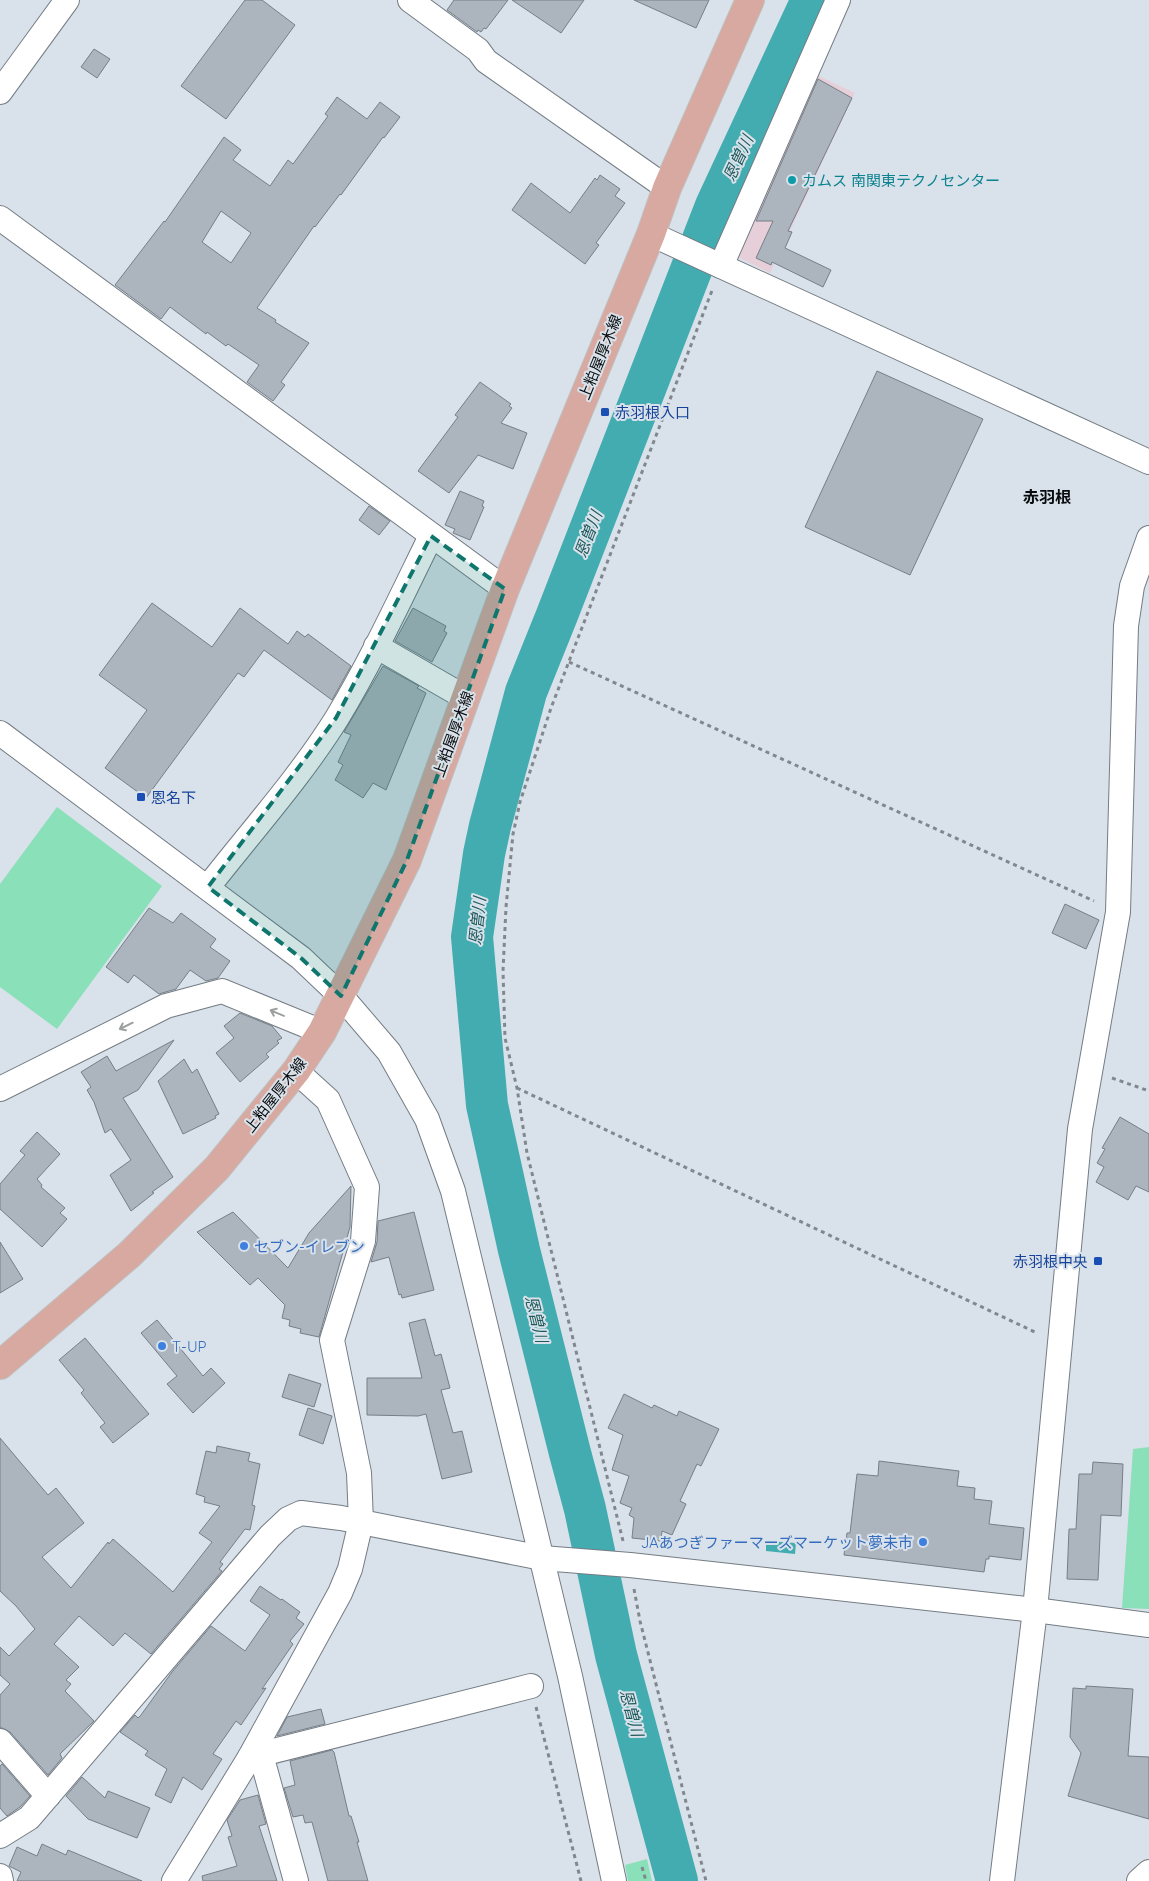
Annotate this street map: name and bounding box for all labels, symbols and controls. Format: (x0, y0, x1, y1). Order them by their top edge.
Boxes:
water label: 恩曽川 (719, 130, 758, 184)
place label: カムス 南関東テクノセンター (802, 171, 1000, 190)
marker: カムス 南関東テクノセンター (786, 174, 798, 186)
street label: 上粕屋厚木線 (574, 312, 626, 402)
place label: 赤羽根入口 (615, 403, 690, 422)
marker: 赤羽根入口 (599, 406, 611, 418)
district label: 赤羽根 (1023, 487, 1071, 507)
water label: 恩曽川 (570, 506, 607, 560)
street label: 上粕屋厚木線 (429, 688, 477, 780)
place label: 恩名下 (151, 788, 196, 807)
marker: 恩名下 (135, 791, 147, 803)
water label: 恩曽川 (465, 894, 490, 946)
one-way arrow (270, 1008, 285, 1018)
one-way arrow (118, 1021, 133, 1031)
street label: 上粕屋厚木線 (240, 1054, 310, 1136)
place label: セブン-イレブン (254, 1237, 365, 1256)
marker: セブン-イレブン (238, 1240, 250, 1252)
place label: 赤羽根中央 (1013, 1252, 1088, 1271)
marker: 赤羽根中央 (1092, 1255, 1104, 1267)
water label: 恩曽川 (521, 1293, 553, 1347)
place label: T-UP (172, 1337, 207, 1356)
marker: T-UP (156, 1340, 168, 1352)
place label: JAあつぎファーマーズマーケット夢未市 (641, 1533, 913, 1552)
marker: JAあつぎファーマーズマーケット夢未市 (917, 1536, 929, 1548)
water label: 恩曽川 (616, 1687, 648, 1741)

